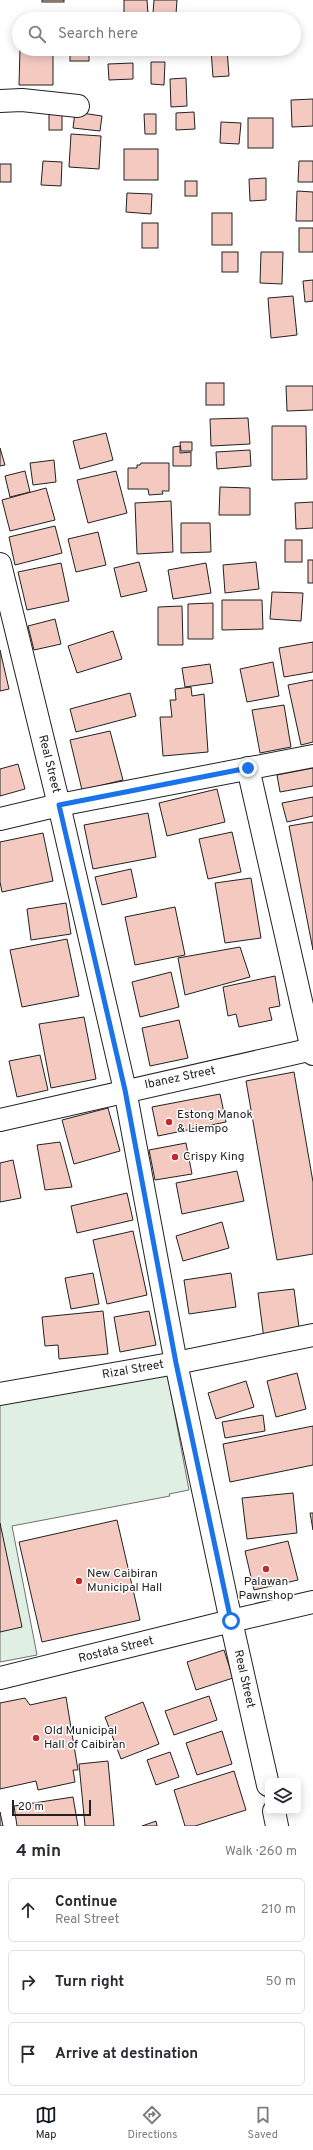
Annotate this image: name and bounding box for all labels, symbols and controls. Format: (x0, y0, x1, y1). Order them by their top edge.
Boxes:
search box (12, 12, 301, 56)
icon: search (26, 23, 48, 45)
text: Search here (58, 25, 138, 44)
street label: Real Street (34, 733, 64, 795)
route end (239, 759, 257, 777)
street label: Ibanez Street (143, 1063, 217, 1093)
place label: Estong Manok & Liempo (177, 1107, 253, 1137)
marker: Estong Manok & Liempo (164, 1117, 174, 1127)
place label: Crispy King (183, 1149, 245, 1165)
marker: Crispy King (170, 1152, 180, 1162)
street label: Rizal Street (101, 1357, 165, 1383)
marker: Palawan Pawnshop (261, 1564, 271, 1574)
place label: New Caibiran Municipal Hall (87, 1566, 162, 1596)
place label: Palawan Pawnshop (239, 1574, 294, 1604)
marker: New Caibiran Municipal Hall (74, 1576, 84, 1586)
route start (222, 1612, 240, 1630)
street label: Rostata Street (77, 1633, 155, 1667)
street label: Real Street (230, 1648, 258, 1710)
place label: Old Municipal Hall of Caibiran (44, 1723, 125, 1753)
marker: Old Municipal Hall of Caibiran (31, 1733, 41, 1743)
map controls (265, 1778, 301, 1814)
button: layers (265, 1778, 301, 1814)
scale bar (12, 1798, 91, 1817)
text: 20 m (18, 1800, 44, 1814)
text: 4 min (16, 1841, 61, 1863)
text: Walk · 260 m (225, 1844, 297, 1860)
text: Continue (55, 1893, 117, 1912)
icon: ahead (17, 1899, 39, 1921)
text: 210 m (261, 1902, 296, 1918)
text: Real Street (55, 1912, 119, 1928)
icon: right (17, 1971, 39, 1993)
text: Turn right (55, 1973, 124, 1992)
text: 50 m (266, 1974, 296, 1990)
icon: arrive (17, 2043, 39, 2065)
text: Arrive at destination (55, 2045, 198, 2064)
tab: Map (35, 2104, 57, 2142)
tab: Directions (127, 2104, 177, 2142)
tab: Saved (248, 2104, 278, 2142)

